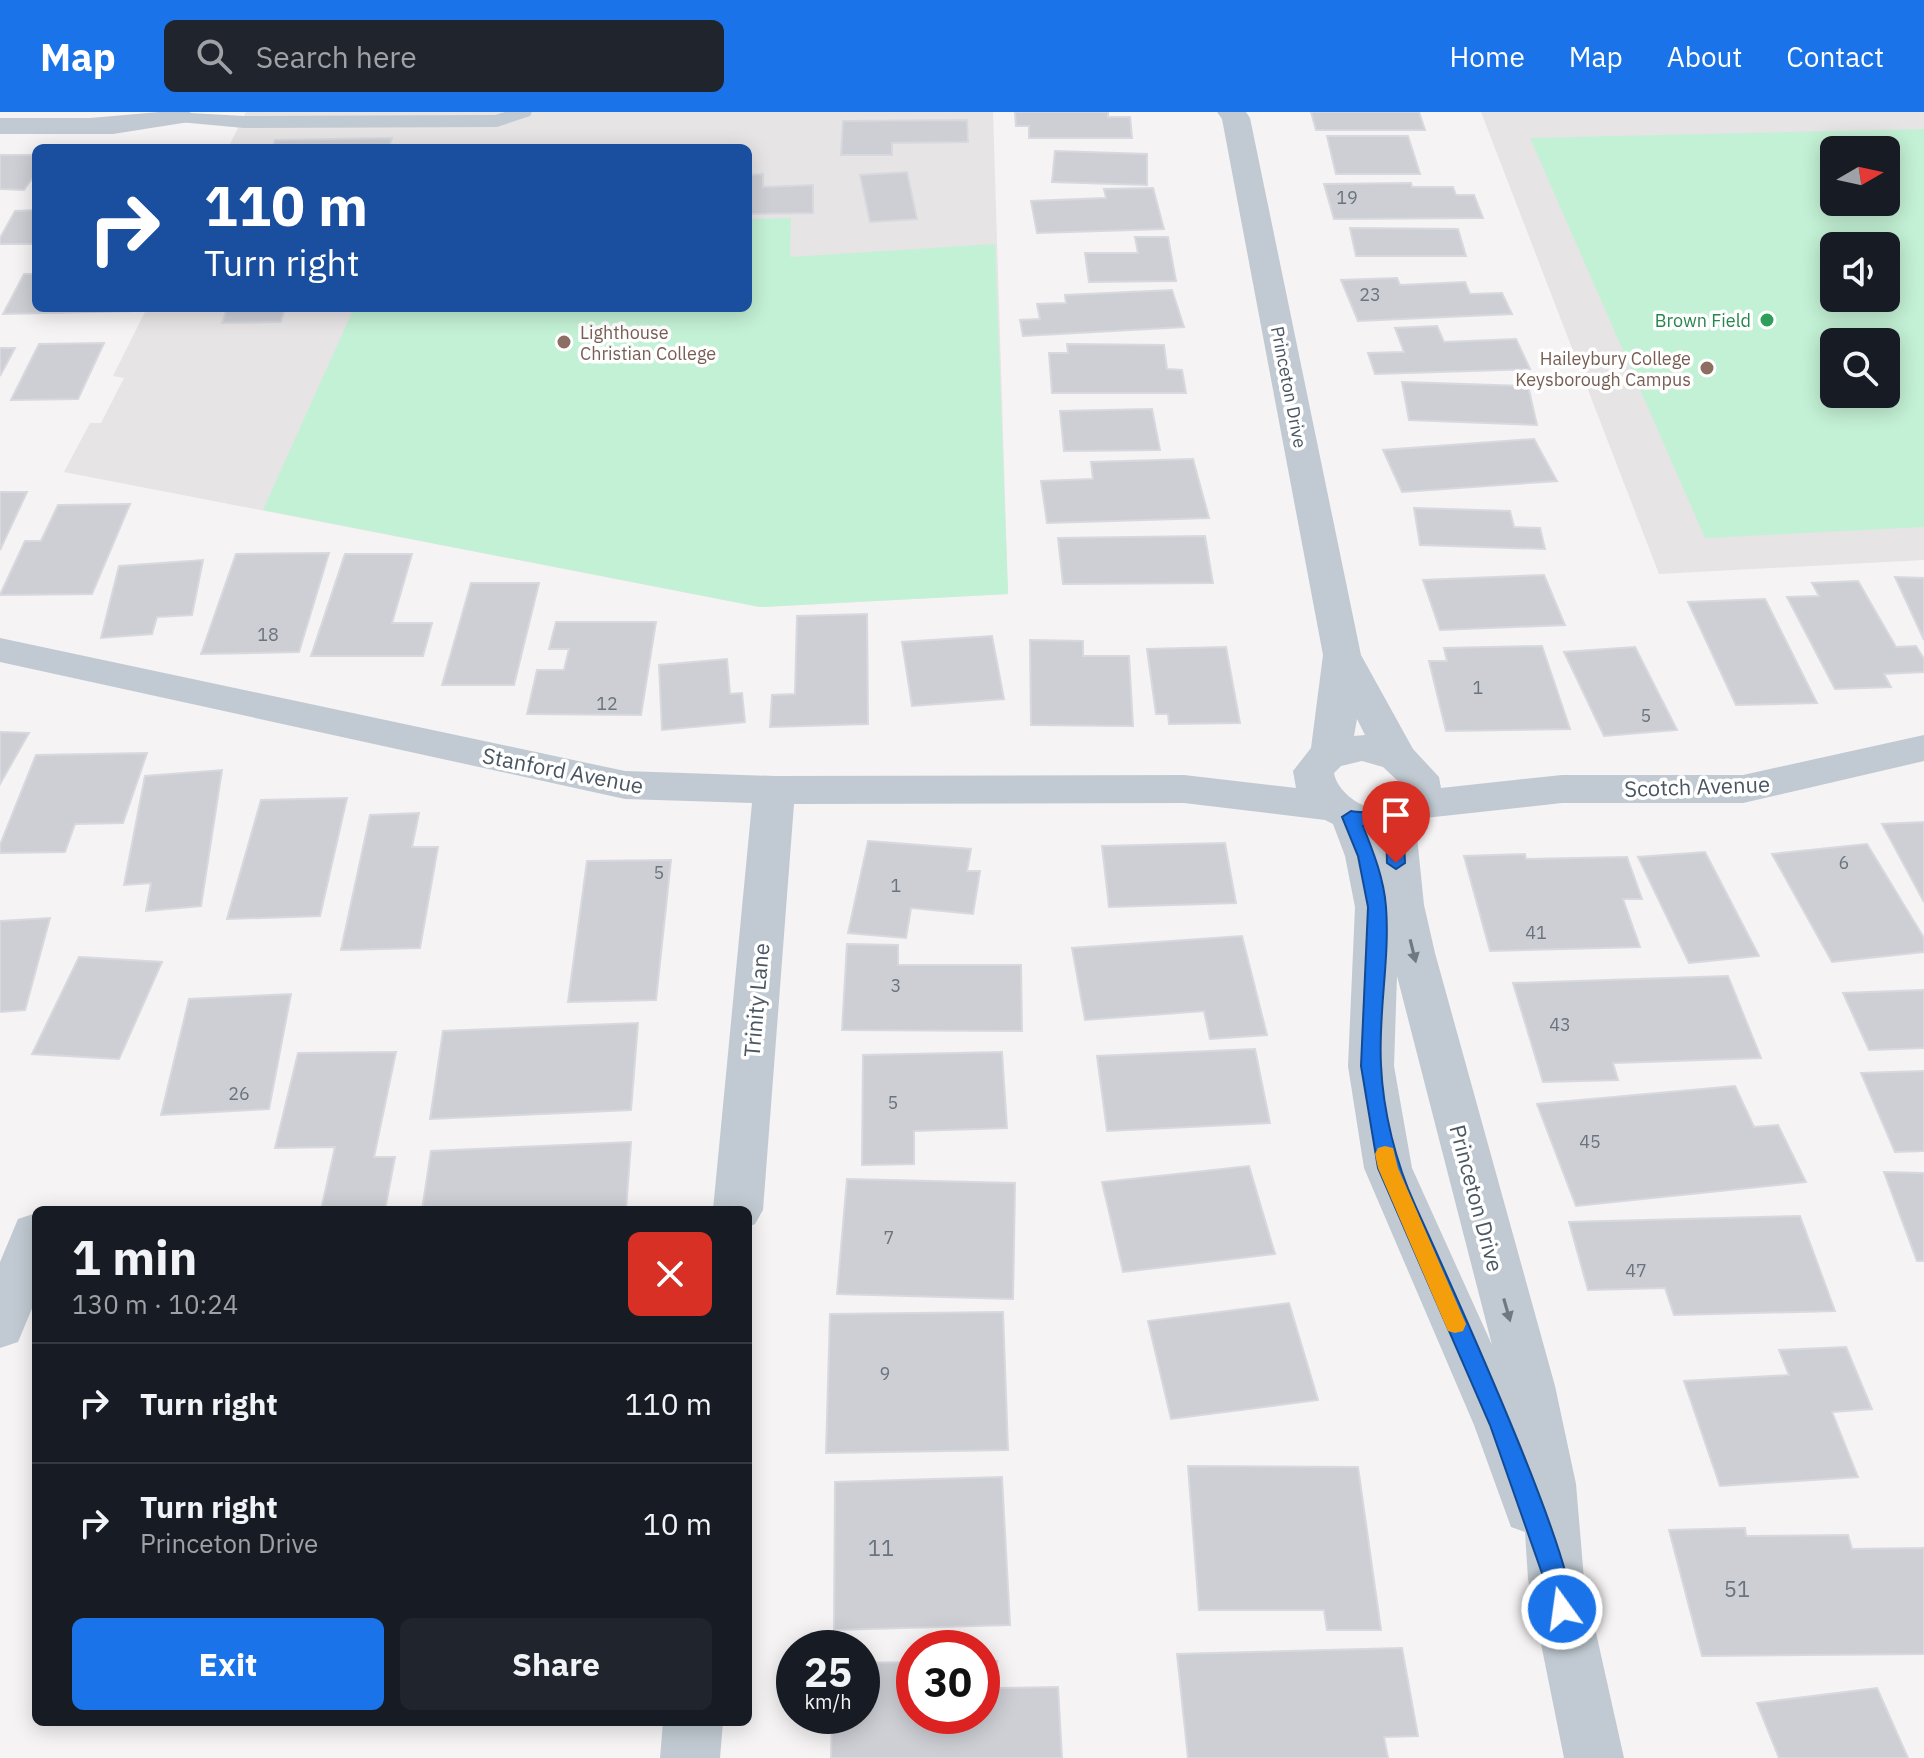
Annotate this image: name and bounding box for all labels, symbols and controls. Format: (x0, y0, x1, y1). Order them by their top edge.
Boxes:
search box (164, 20, 724, 92)
text: Map (40, 32, 116, 81)
icon: search (192, 34, 236, 78)
text: Search here (256, 37, 417, 76)
text: Home (1449, 38, 1525, 75)
text: Map (1569, 38, 1623, 75)
text: About (1667, 38, 1742, 75)
text: Contact (1786, 38, 1884, 75)
north arrow (1820, 136, 1900, 216)
map controls (1820, 136, 1900, 408)
text: 110 m (204, 169, 368, 241)
icon: right (72, 176, 176, 280)
house number: 19 (1336, 186, 1358, 209)
button: sound (1820, 232, 1900, 312)
text: Turn right (204, 239, 360, 286)
house number: 23 (1359, 283, 1381, 306)
place label: Brown Field (1655, 309, 1751, 332)
marker: Brown Field (1758, 311, 1776, 329)
place label: Lighthouse Christian College (580, 321, 716, 365)
street label: Princeton Drive (1266, 324, 1312, 450)
button: search (1820, 328, 1900, 408)
marker: Lighthouse Christian College (555, 333, 573, 351)
place label: Haileybury College Keysborough Campus (1515, 347, 1691, 391)
marker: Haileybury College Keysborough Campus (1698, 359, 1716, 377)
house number: 18 (257, 623, 279, 646)
house number: 1 (1473, 676, 1483, 699)
house number: 12 (596, 692, 618, 715)
house number: 5 (1641, 704, 1651, 727)
street label: Stanford Avenue (480, 740, 646, 800)
street label: Scotch Avenue (1624, 769, 1770, 803)
pin (1362, 781, 1430, 863)
icon: arrive (1374, 793, 1418, 837)
house number: 6 (1839, 851, 1849, 874)
house number: 5 (654, 861, 664, 884)
house number: 1 (891, 874, 901, 897)
house number: 41 (1525, 921, 1547, 944)
one-way arrow (1407, 938, 1419, 963)
street label: Trinity Lane (737, 942, 775, 1058)
house number: 3 (891, 974, 901, 997)
house number: 43 (1549, 1013, 1571, 1036)
house number: 26 (228, 1082, 250, 1105)
house number: 5 (888, 1091, 898, 1114)
street label: Princeton Drive (1443, 1121, 1511, 1275)
house number: 45 (1579, 1130, 1601, 1153)
text: 1 min (72, 1226, 197, 1288)
house number: 7 (884, 1226, 894, 1249)
button: close (628, 1232, 712, 1316)
house number: 47 (1625, 1259, 1647, 1282)
text: 130 m · 10:24 (72, 1287, 238, 1321)
one-way arrow (1502, 1298, 1514, 1323)
house number: 9 (880, 1362, 890, 1385)
icon: right (72, 1381, 116, 1425)
text: Turn right (140, 1384, 278, 1423)
text: 110 m (625, 1384, 712, 1423)
text: Turn right (140, 1487, 278, 1526)
icon: right (72, 1501, 116, 1545)
text: 10 m (643, 1504, 712, 1543)
text: Princeton Drive (140, 1526, 318, 1560)
house number: 11 (868, 1533, 894, 1562)
position arrow (1520, 1567, 1604, 1651)
house number: 51 (1724, 1574, 1750, 1603)
button: Exit (72, 1618, 384, 1710)
button: Share (400, 1618, 712, 1710)
speed limit sign: 30 (896, 1630, 1000, 1734)
text: 25 (804, 1646, 852, 1698)
text: km/h (804, 1688, 852, 1715)

